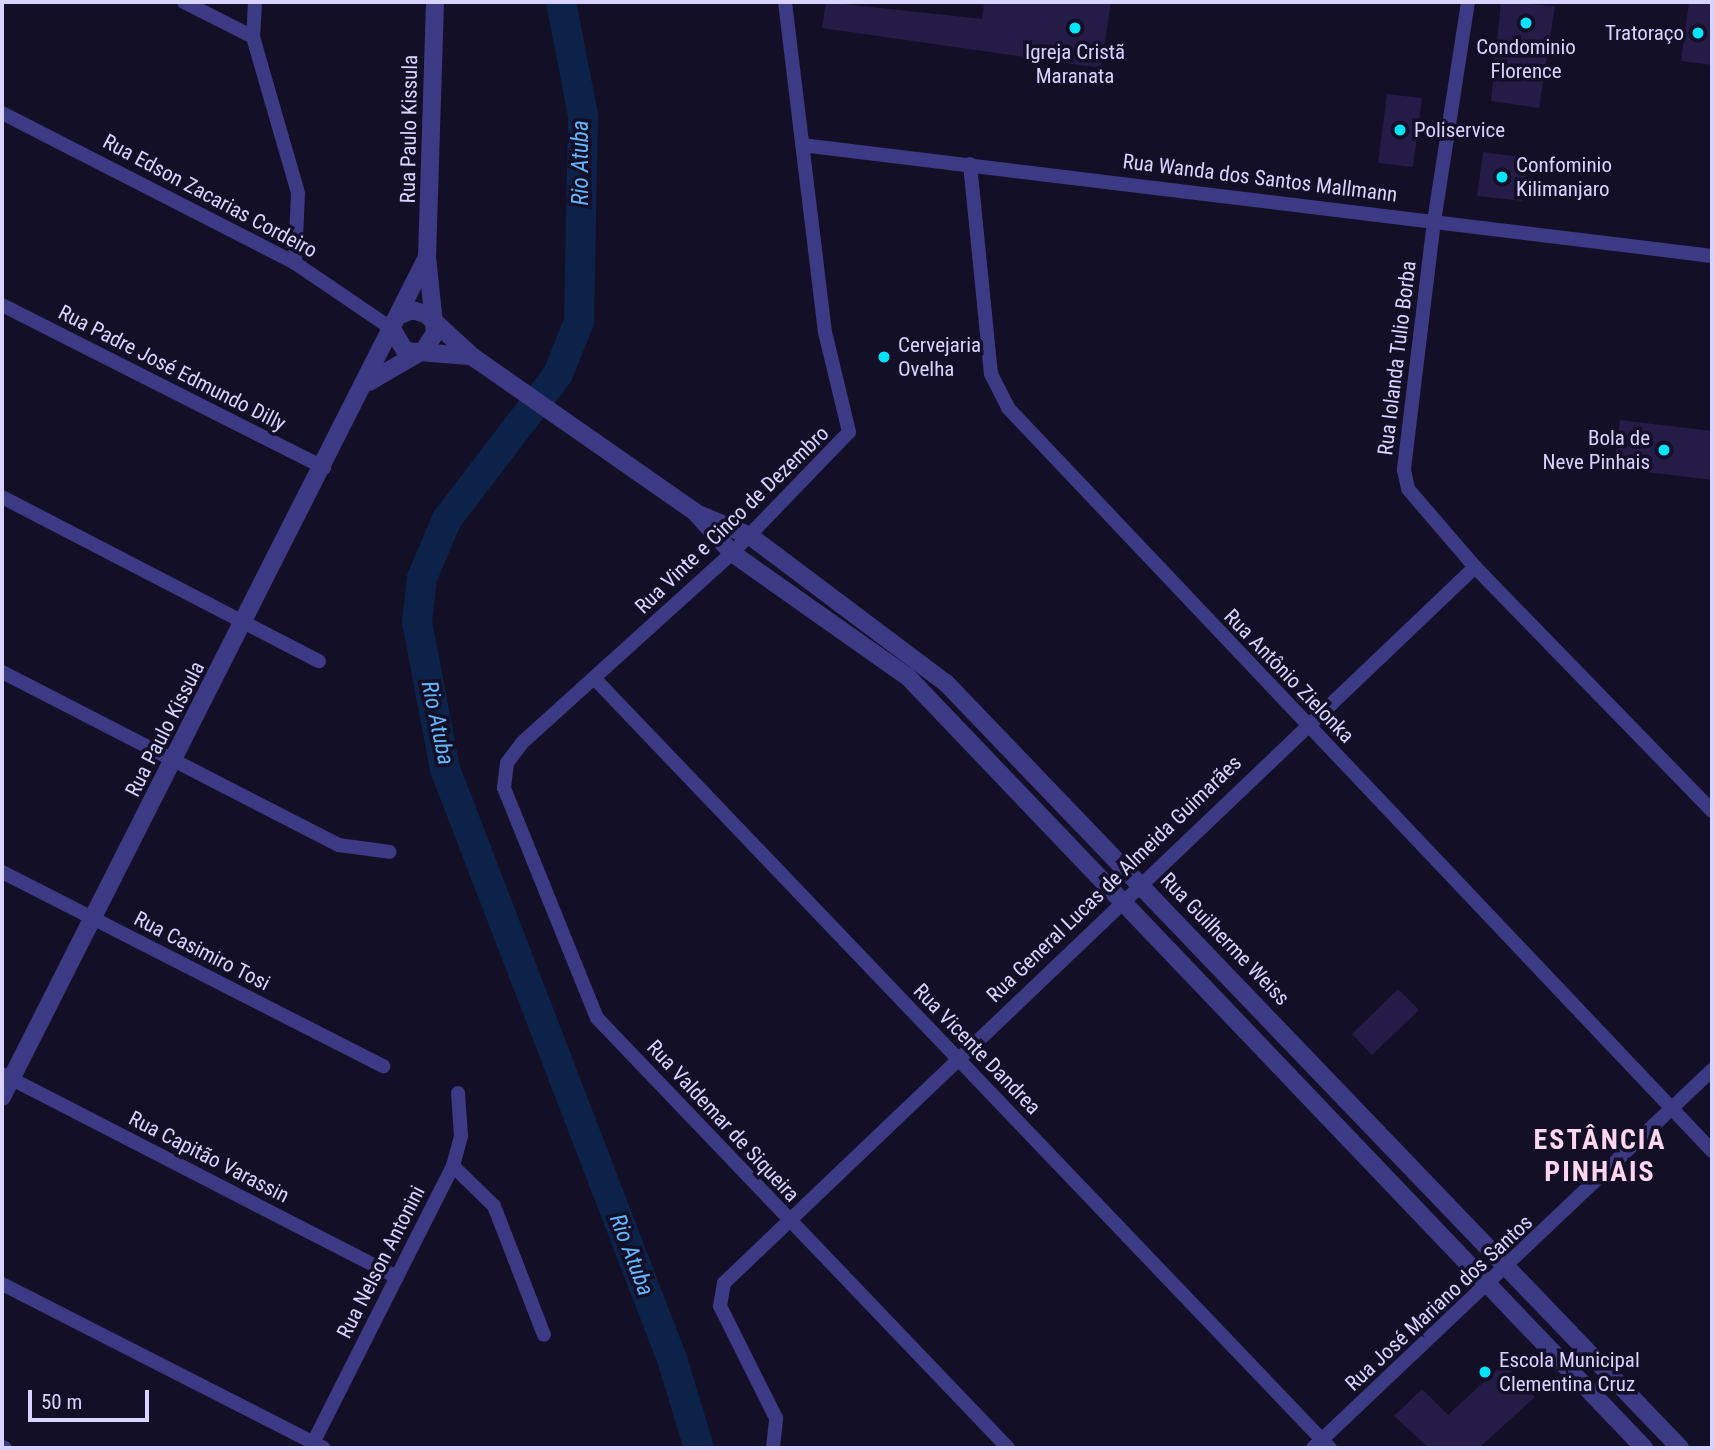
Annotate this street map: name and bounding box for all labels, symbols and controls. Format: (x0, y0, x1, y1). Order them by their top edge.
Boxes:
marker: Condominio Florence (1518, 15, 1534, 31)
marker: Igreja Cristã Maranata (1067, 20, 1083, 36)
place label: Tratoraço (1605, 20, 1684, 46)
marker: Tratoraço (1690, 25, 1706, 41)
place label: Condominio Florence (1476, 34, 1576, 84)
place label: Igreja Cristã Maranata (1025, 39, 1125, 89)
street label: Rua Paulo Kissula (395, 55, 423, 203)
place label: Poliservice (1414, 117, 1505, 143)
water label: Rio Atuba (567, 120, 595, 206)
marker: Poliservice (1392, 122, 1408, 138)
street label: Rua Edson Zacarias Cordeiro (99, 129, 321, 263)
street label: Rua Wanda dos Santos Mallmann (1121, 149, 1399, 207)
place label: Confominio Kilimanjaro (1516, 152, 1612, 202)
marker: Confominio Kilimanjaro (1494, 169, 1510, 185)
street label: Rua Iolanda Tulio Borba (1373, 259, 1421, 457)
street label: Rua Padre José Edmundo Dilly (54, 300, 290, 436)
place label: Cervejaria Ovelha (898, 332, 981, 382)
marker: Cervejaria Ovelha (876, 349, 892, 365)
street label: Rua Vinte e Cinco de Dezembro (630, 421, 834, 619)
place label: Bola de Neve Pinhais (1543, 425, 1650, 475)
marker: Bola de Neve Pinhais (1656, 442, 1672, 458)
street label: Rua Antônio Zielonka (1219, 604, 1359, 748)
street label: Rua Paulo Kissula (120, 657, 210, 801)
water label: Rio Atuba (415, 678, 459, 768)
street label: Rua General Lucas de Almeida Guimarães (981, 750, 1247, 1008)
street label: Rua Guilherme Weiss (1155, 867, 1295, 1011)
street label: Rua Casimiro Tosi (130, 906, 274, 996)
street label: Rua Vicente Dandrea (908, 978, 1046, 1120)
street label: Rua Valdemar de Siqueira (642, 1035, 804, 1207)
street label: Rua Capitão Varassin (125, 1106, 293, 1208)
district label: ESTÂNCIA PINHAIS (1535, 1123, 1665, 1189)
street label: Rua Nelson Antonini (332, 1182, 430, 1342)
water label: Rio Atuba (603, 1210, 659, 1300)
street label: Rua José Mariano dos Santos (1340, 1210, 1538, 1396)
place label: Escola Municipal Clementina Cruz (1499, 1347, 1640, 1397)
marker: Escola Municipal Clementina Cruz (1477, 1364, 1493, 1380)
scale bar (32, 1376, 152, 1420)
text: 50 m (41, 1390, 82, 1414)

